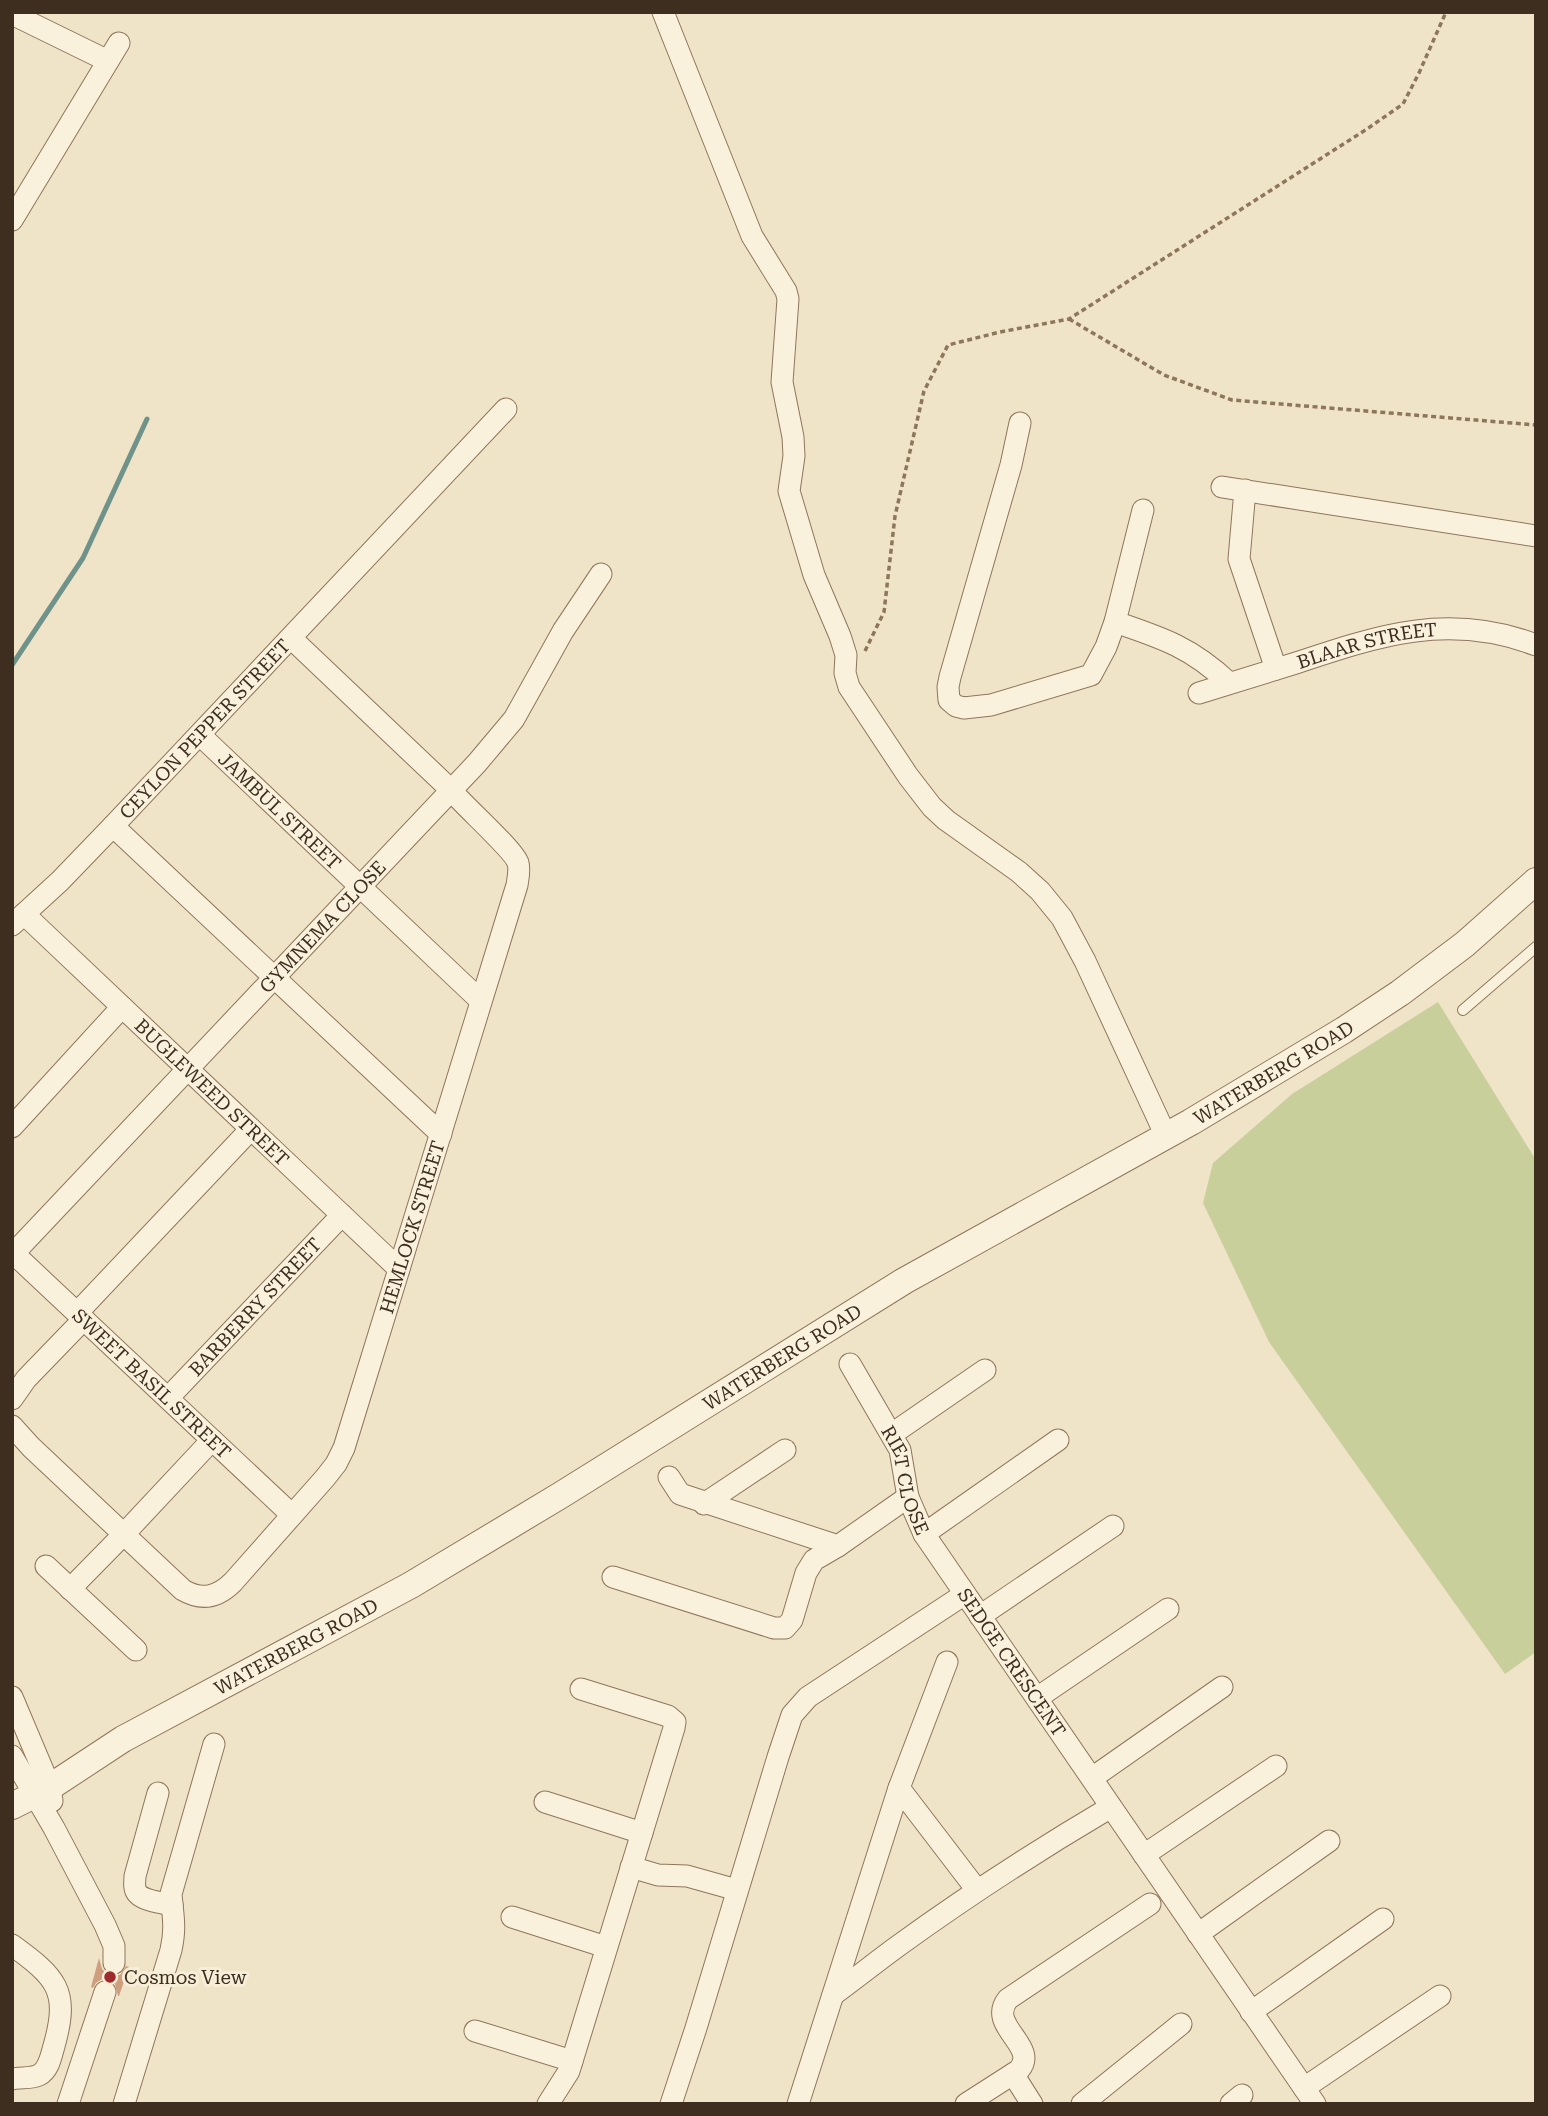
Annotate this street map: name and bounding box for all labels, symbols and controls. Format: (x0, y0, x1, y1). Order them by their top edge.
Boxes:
street label: BLAAR STREET (1294, 618, 1438, 674)
street label: CEYLON PEPPER STREET (115, 634, 295, 824)
street label: JAMBUL STREET (213, 747, 346, 875)
street label: GYMNEMA CLOSE (255, 856, 391, 998)
street label: BUGLEWEED STREET (130, 1014, 294, 1171)
street label: WATERBERG ROAD (1190, 1016, 1358, 1130)
street label: HEMLOCK STREET (375, 1138, 450, 1316)
street label: BARBERRY STREET (184, 1233, 326, 1381)
street label: WATERBERG ROAD (699, 1299, 866, 1416)
street label: SWEET BASIL STREET (68, 1304, 236, 1464)
street label: RIET CLOSE (876, 1421, 934, 1538)
street label: SEDGE CRESCENT (953, 1584, 1071, 1741)
street label: WATERBERG ROAD (210, 1594, 382, 1700)
place label: Cosmos View (124, 1966, 247, 1989)
marker: Cosmos View (102, 1969, 118, 1985)

